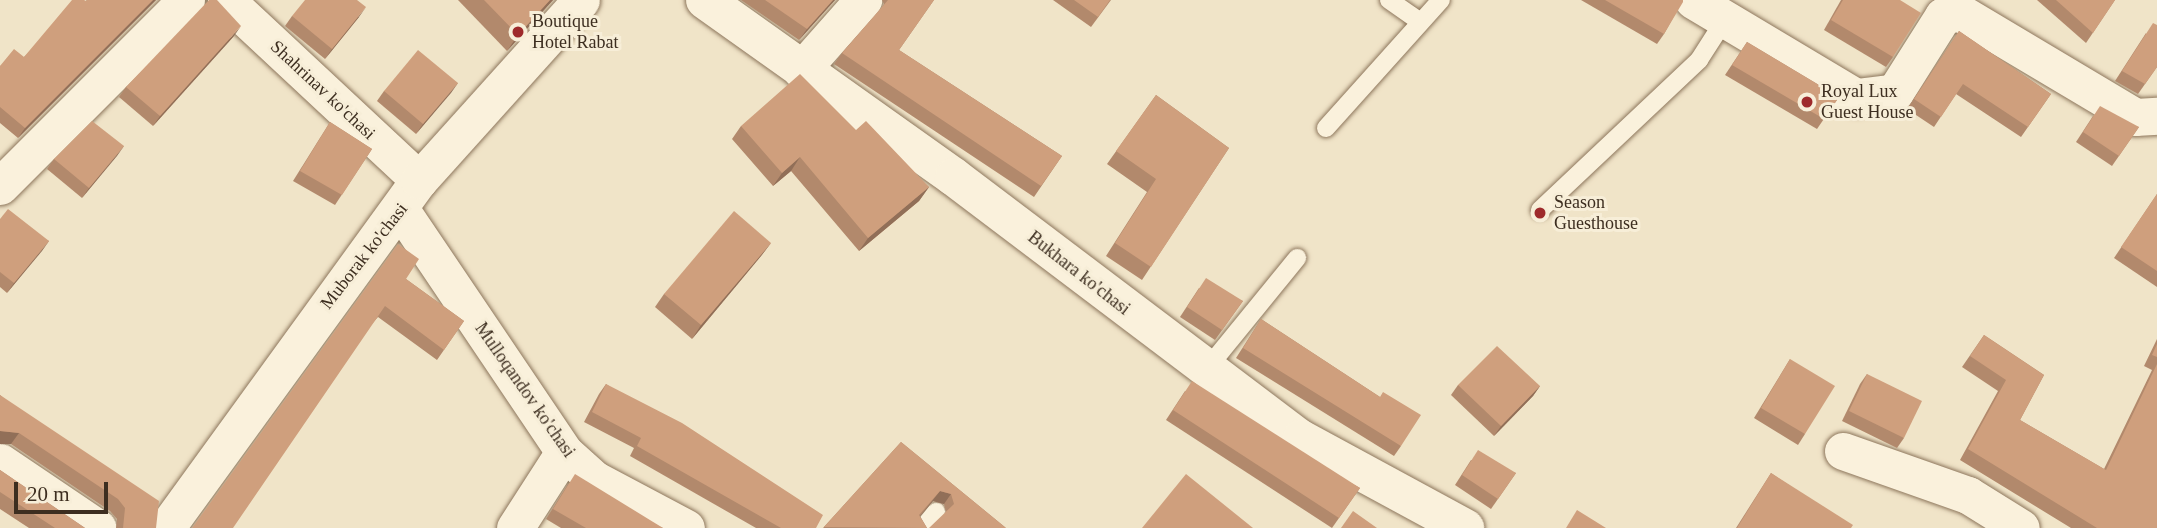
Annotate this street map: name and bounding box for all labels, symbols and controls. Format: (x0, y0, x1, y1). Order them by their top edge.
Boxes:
place label: Boutique Hotel Rabat (532, 11, 618, 54)
marker: Boutique Hotel Rabat (510, 24, 526, 40)
street label: Shahrinav ko'chasi (266, 36, 380, 144)
place label: Royal Lux Guest House (1821, 81, 1913, 124)
marker: Royal Lux Guest House (1799, 94, 1815, 110)
place label: Season Guesthouse (1554, 192, 1638, 234)
street label: Muborak ko'chasi (316, 199, 412, 313)
marker: Season Guesthouse (1532, 205, 1548, 221)
street label: Bukhara ko'chasi (1024, 226, 1134, 320)
street label: Mulloqandov ko'chasi (470, 318, 580, 462)
scale bar (18, 468, 112, 512)
text: 20 m (27, 482, 70, 506)

